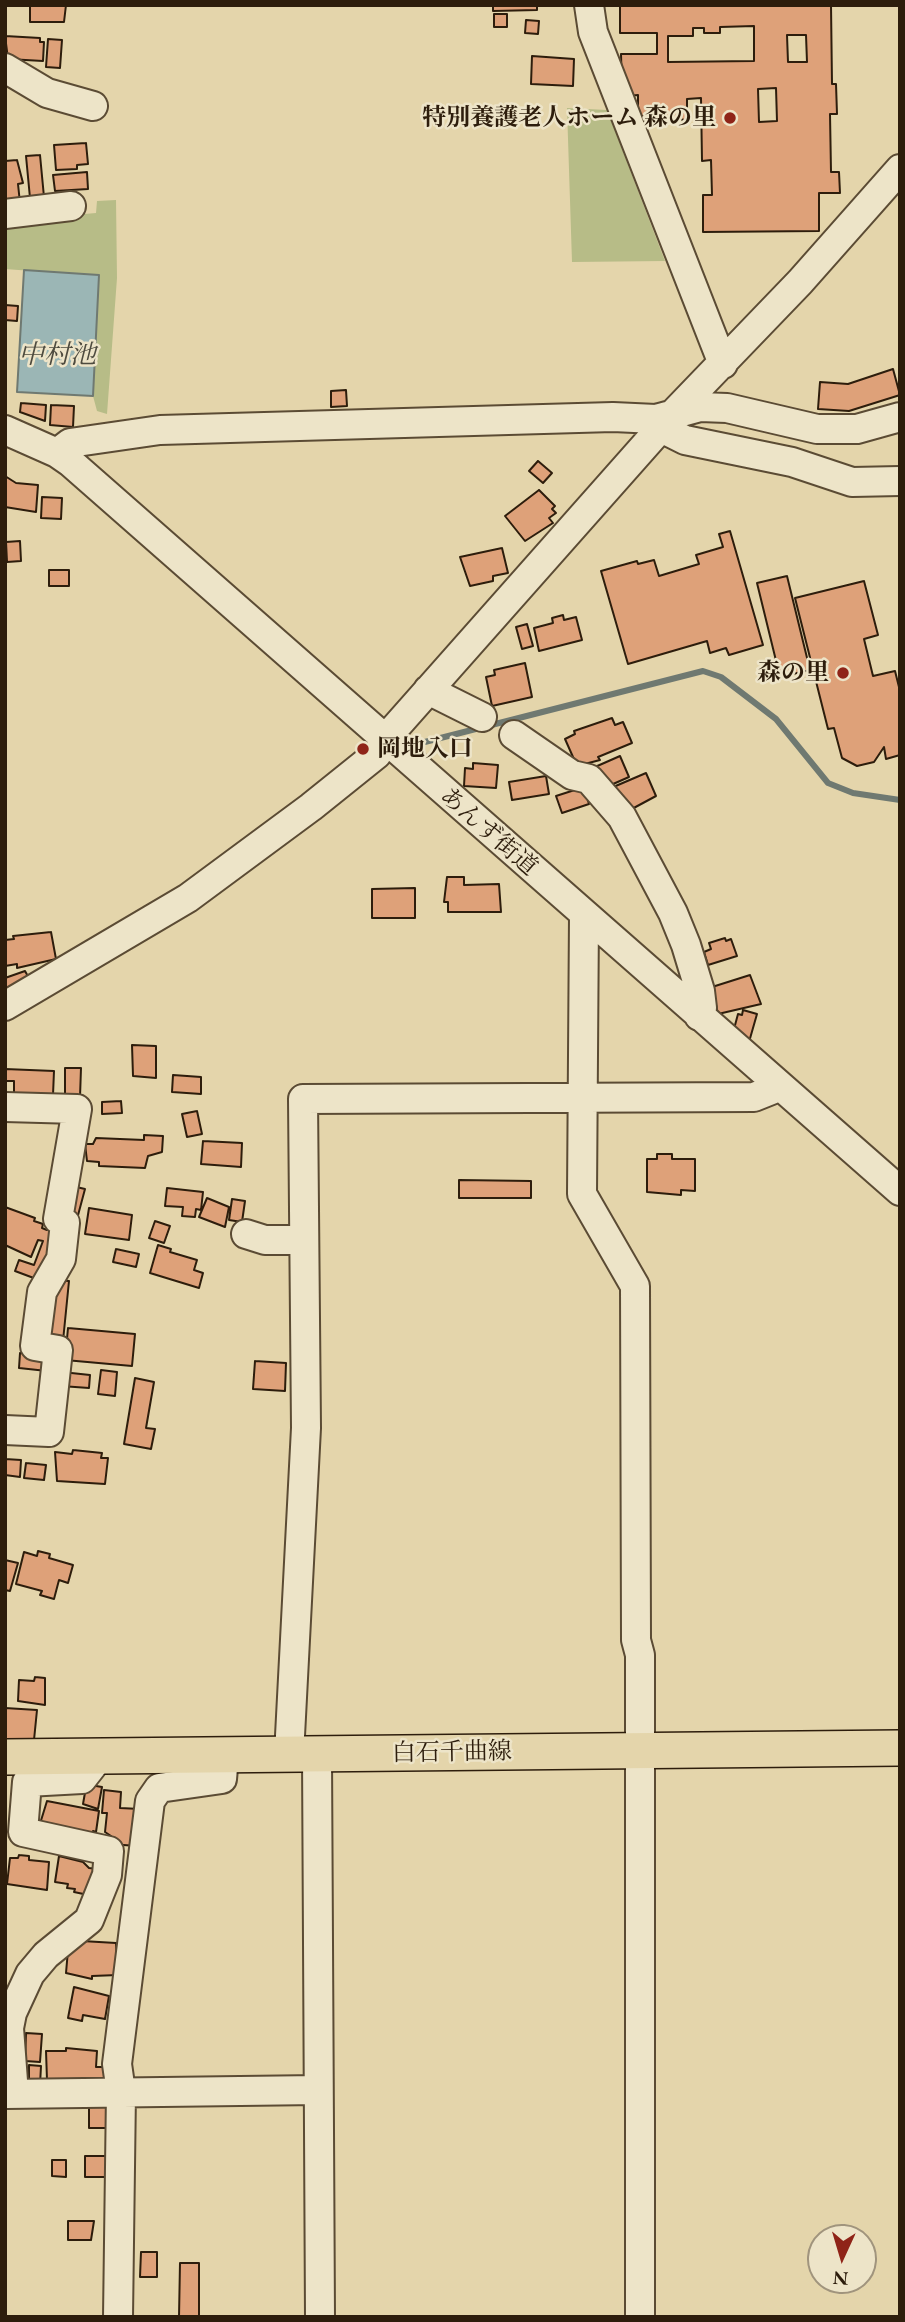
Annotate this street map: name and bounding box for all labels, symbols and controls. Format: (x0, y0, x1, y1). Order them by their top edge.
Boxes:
place label: 特別養護老人ホーム 森の里 (422, 104, 716, 132)
marker: 特別養護老人ホーム 森の里 (722, 110, 738, 126)
water label: 中村池 (18, 340, 96, 372)
place label: 森の里 (757, 659, 829, 687)
marker: 森の里 (835, 665, 851, 681)
place label: 岡地入口 (377, 735, 473, 763)
marker: 岡地入口 (355, 741, 371, 757)
street label: あんず街道 (433, 782, 543, 882)
street label: 白石千曲線 (392, 1738, 512, 1768)
north arrow (807, 2224, 877, 2294)
text: N (832, 2265, 849, 2291)

